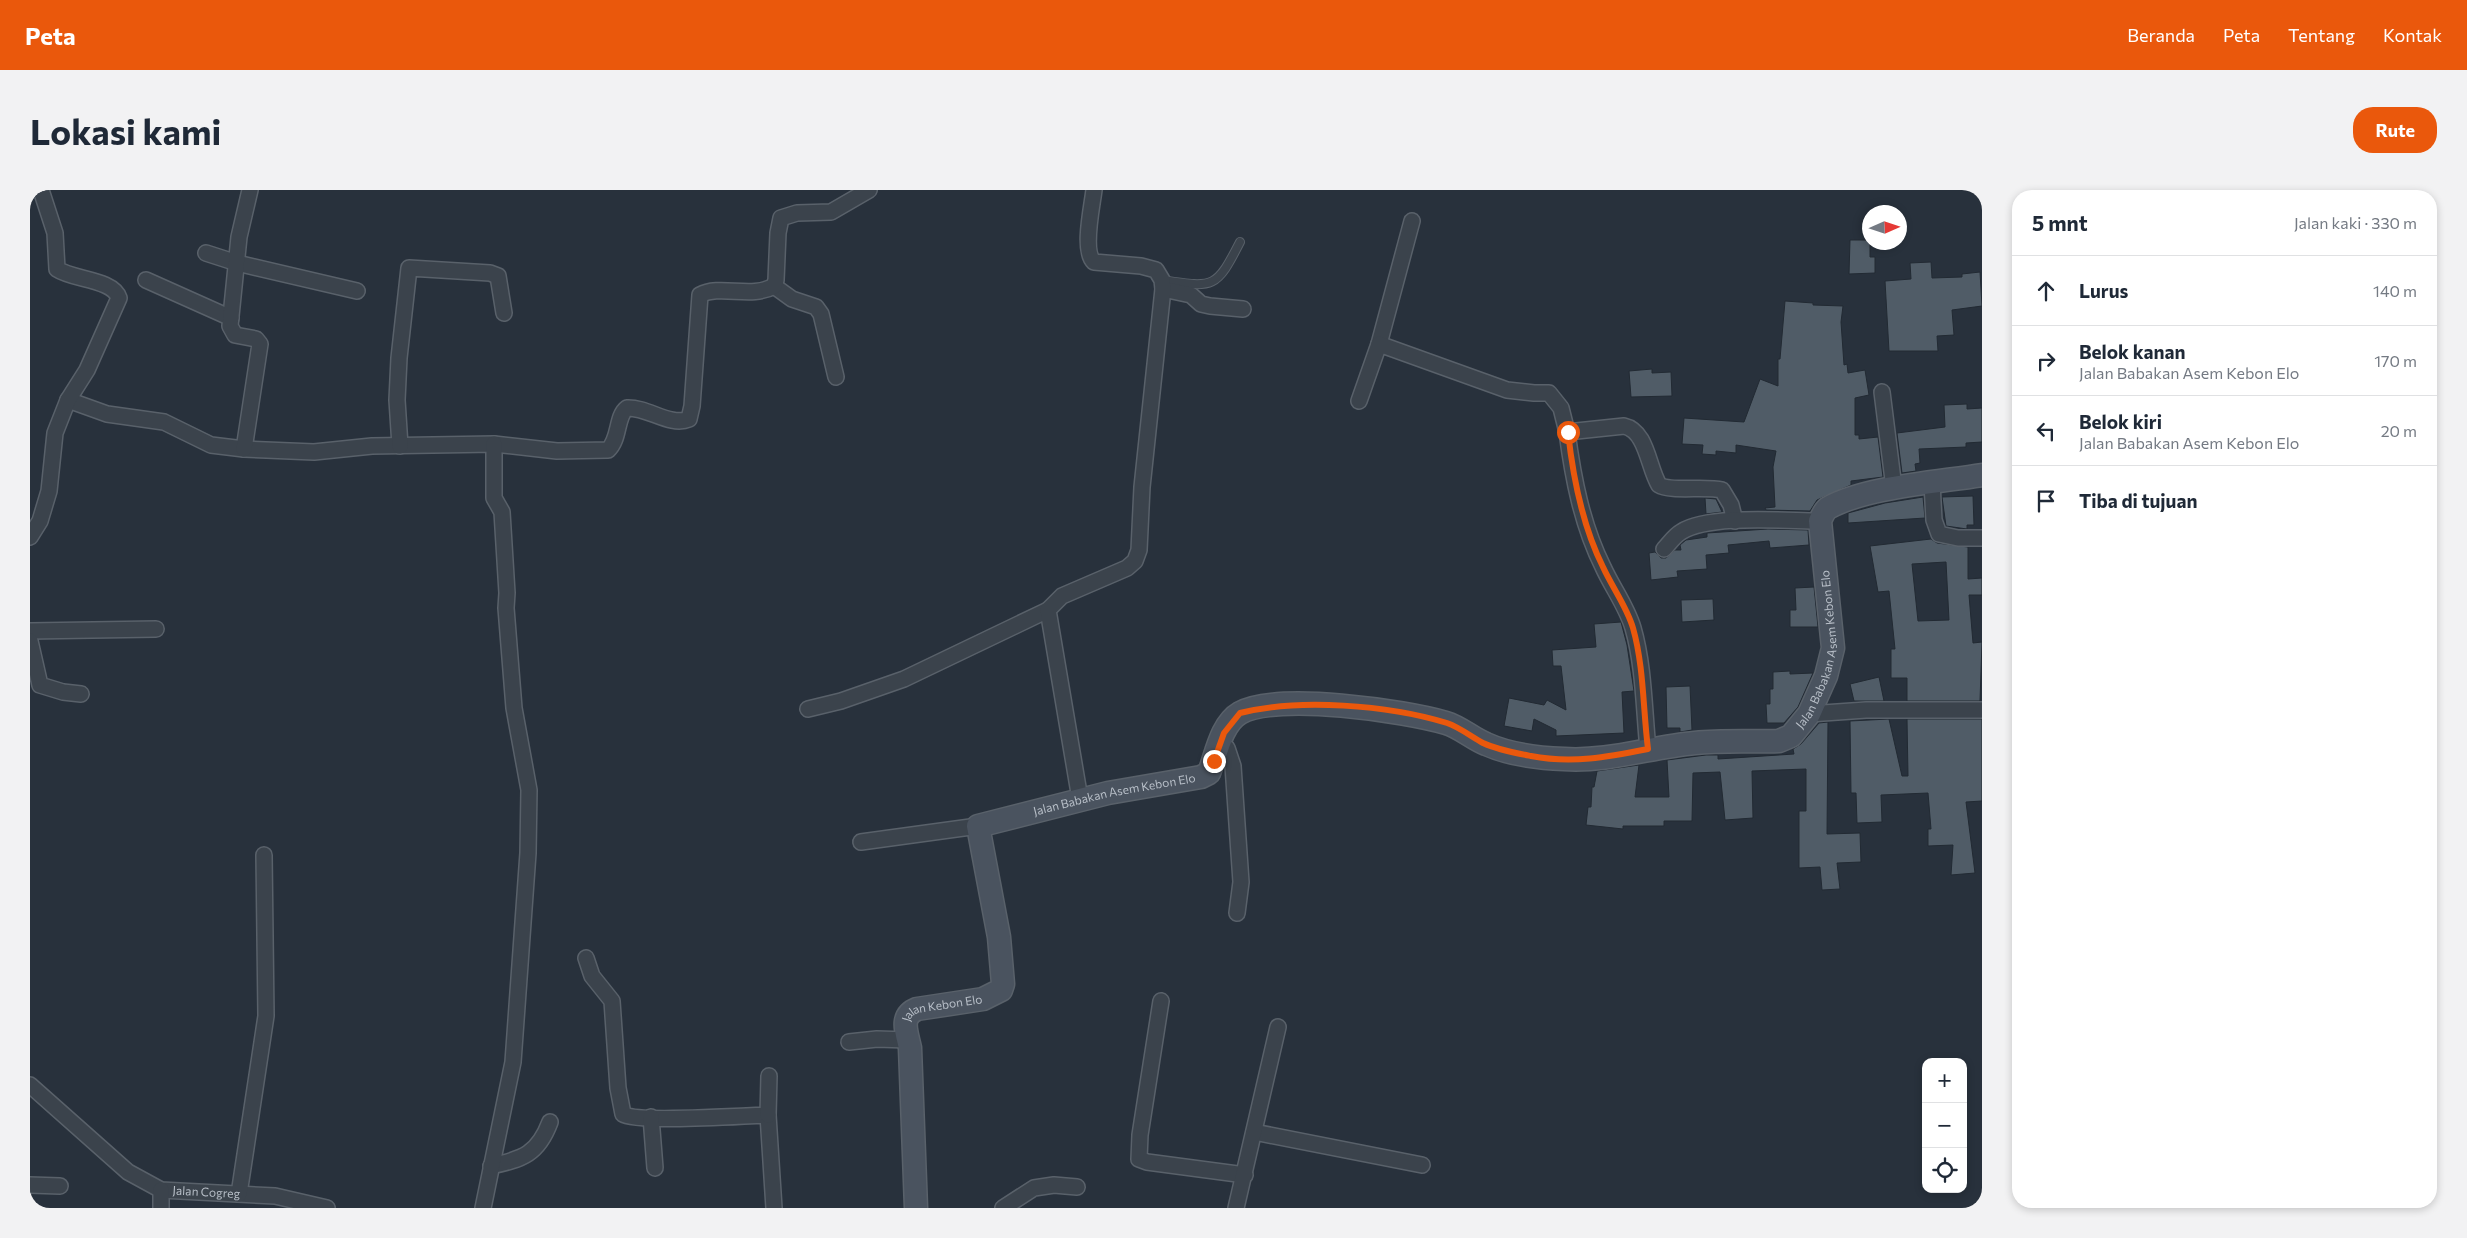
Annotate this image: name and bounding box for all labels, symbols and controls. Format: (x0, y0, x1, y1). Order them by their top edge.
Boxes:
text: Peta (25, 21, 76, 50)
text: Beranda (2127, 24, 2195, 46)
text: Peta (2223, 24, 2260, 46)
text: Tentang (2288, 24, 2355, 46)
text: Kontak (2383, 24, 2442, 46)
button: Rute (2353, 107, 2437, 153)
text: Lokasi kami (30, 109, 221, 152)
north arrow (1862, 205, 1907, 250)
text: 5 mnt (2032, 210, 2088, 235)
text: Jalan kaki · 330 m (2294, 213, 2417, 232)
icon: ahead (2032, 277, 2060, 305)
text: Lurus (2079, 279, 2128, 302)
text: 140 m (2373, 281, 2417, 300)
text: Belok kanan (2079, 340, 2186, 363)
icon: right (2032, 347, 2060, 375)
text: 170 m (2374, 351, 2417, 370)
text: Jalan Babakan Asem Kebon Elo (2079, 363, 2299, 382)
text: Belok kiri (2079, 410, 2162, 433)
icon: left (2032, 417, 2060, 445)
route start (1557, 421, 1580, 444)
text: 20 m (2381, 421, 2417, 440)
text: Jalan Babakan Asem Kebon Elo (2079, 433, 2299, 452)
icon: arrive (2032, 487, 2060, 515)
text: Tiba di tujuan (2079, 489, 2197, 512)
street label: Jalan Babakan Asem Kebon Elo (1792, 570, 1839, 731)
route end (1203, 750, 1226, 773)
street label: Jalan Babakan Asem Kebon Elo (1032, 770, 1196, 819)
street label: Jalan Kebon Elo (898, 991, 983, 1023)
map controls (1922, 1058, 1967, 1193)
button: + (1922, 1058, 1967, 1103)
button: − (1922, 1103, 1967, 1148)
button: locate (1922, 1148, 1967, 1193)
street label: Jalan Cogreg (172, 1183, 241, 1200)

